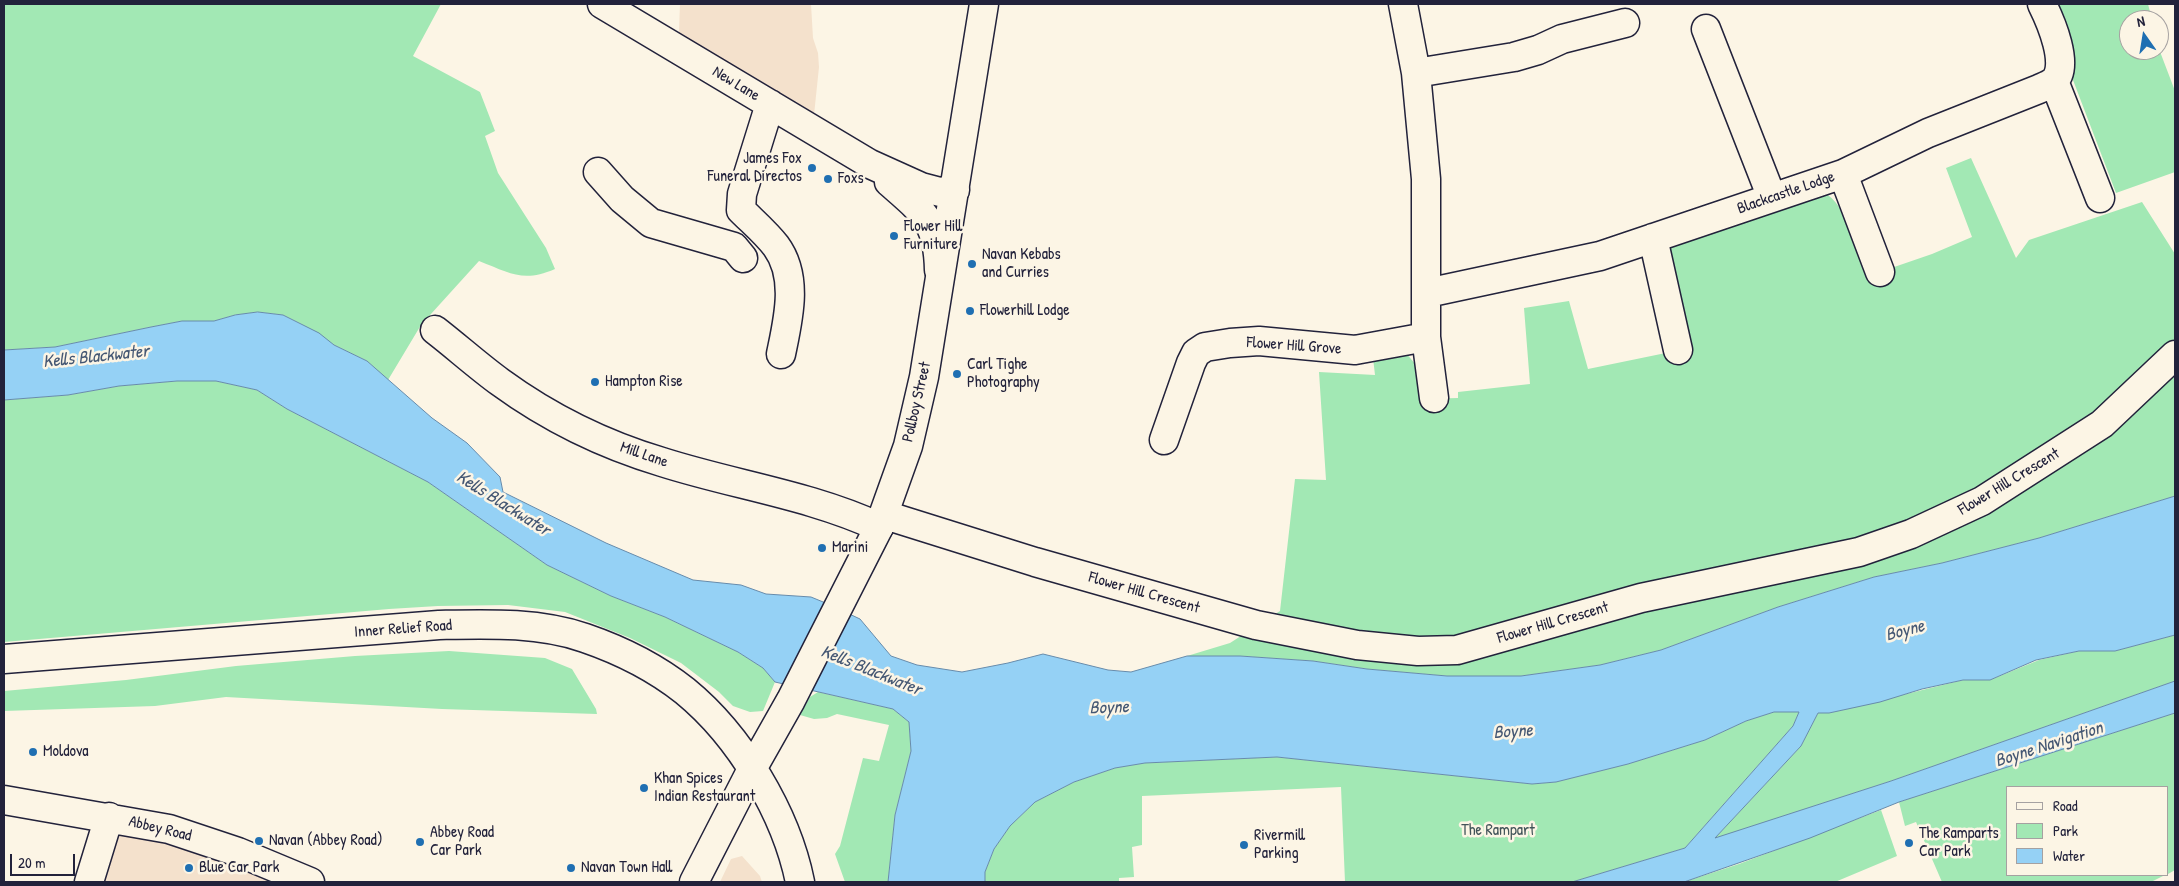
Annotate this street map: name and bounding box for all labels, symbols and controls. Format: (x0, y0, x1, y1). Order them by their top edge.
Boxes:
north arrow (2119, 10, 2169, 60)
text: N (2135, 11, 2146, 31)
street label: New Lane (709, 62, 763, 106)
place label: James Fox Funeral Directos (708, 149, 802, 187)
marker: James Fox Funeral Directos (806, 162, 818, 174)
street label: Blackcastle Lodge (1735, 167, 1837, 219)
place label: Foxs (838, 169, 864, 189)
marker: Foxs (822, 173, 834, 185)
place label: Flower Hill Furniture (904, 217, 962, 255)
marker: Flower Hill Furniture (888, 230, 900, 242)
place label: Navan Kebabs and Curries (982, 245, 1061, 283)
marker: Navan Kebabs and Curries (966, 258, 978, 270)
place label: Flowerhill Lodge (980, 301, 1070, 321)
marker: Flowerhill Lodge (964, 305, 976, 317)
street label: Flower Hill Grove (1246, 333, 1342, 359)
water label: Kells Blackwater (42, 341, 150, 373)
place label: Carl Tighe Photography (967, 355, 1040, 393)
street label: Pollboy Street (898, 360, 936, 444)
marker: Carl Tighe Photography (951, 368, 963, 380)
place label: Hampton Rise (605, 372, 683, 392)
marker: Hampton Rise (589, 376, 601, 388)
street label: Mill Lane (617, 438, 671, 472)
street label: Flower Hill Crescent (1955, 444, 2063, 520)
water label: Kells Blackwater (452, 467, 554, 541)
place label: Marini (832, 538, 868, 558)
marker: Marini (816, 542, 828, 554)
street label: Flower Hill Crescent (1086, 568, 1202, 618)
street label: Flower Hill Crescent (1495, 598, 1611, 648)
water label: Boyne (1883, 615, 1927, 647)
street label: Inner Relief Road (353, 616, 453, 642)
water label: Kells Blackwater (818, 641, 924, 701)
water label: Boyne (1089, 697, 1129, 719)
water label: Boyne Navigation (1992, 717, 2106, 773)
water label: Boyne (1493, 720, 1533, 744)
place label: Moldova (43, 742, 89, 762)
marker: Moldova (27, 746, 39, 758)
place label: Khan Spices Indian Restaurant (654, 769, 755, 807)
marker: Khan Spices Indian Restaurant (638, 782, 650, 794)
legend (2006, 786, 2169, 876)
text: Road (2053, 795, 2078, 816)
street label: Abbey Road (127, 812, 193, 846)
text: Park (2053, 820, 2078, 841)
park label: The Rampart (1461, 821, 1535, 841)
place label: Abbey Road Car Park (430, 823, 494, 861)
place label: The Ramparts Car Park (1919, 824, 1999, 862)
place label: Rivermill Parking (1254, 826, 1305, 864)
place label: Navan (Abbey Road) (269, 831, 383, 851)
marker: Navan (Abbey Road) (253, 835, 265, 847)
marker: Abbey Road Car Park (414, 836, 426, 848)
marker: The Ramparts Car Park (1903, 837, 1915, 849)
marker: Rivermill Parking (1238, 839, 1250, 851)
scale bar (12, 844, 78, 876)
text: Water (2053, 845, 2085, 866)
text: 20 m (18, 852, 45, 873)
place label: Blue Car Park (199, 858, 279, 878)
place label: Navan Town Hall (581, 858, 672, 878)
marker: Blue Car Park (183, 862, 195, 874)
marker: Navan Town Hall (565, 862, 577, 874)

